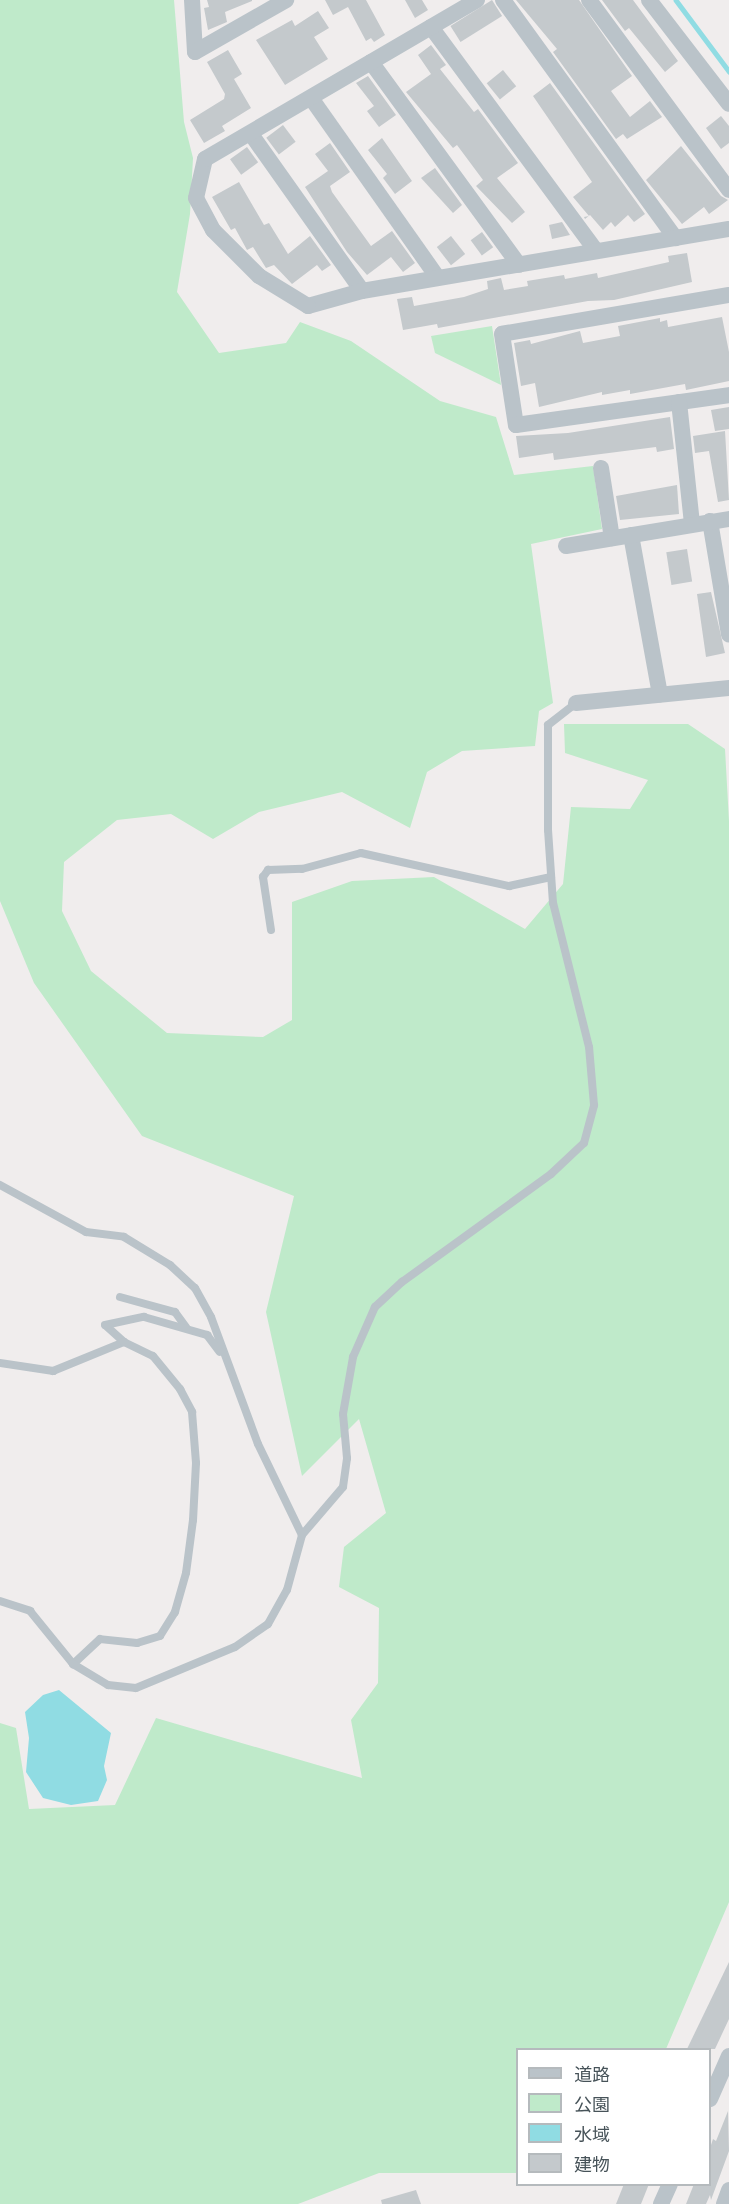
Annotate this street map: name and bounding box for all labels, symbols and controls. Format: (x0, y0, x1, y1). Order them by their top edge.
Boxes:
legend (516, 2048, 711, 2186)
text: 道路 (574, 2062, 610, 2087)
text: 公園 (574, 2092, 610, 2117)
text: 水域 (574, 2122, 610, 2147)
text: 建物 (574, 2152, 610, 2177)

